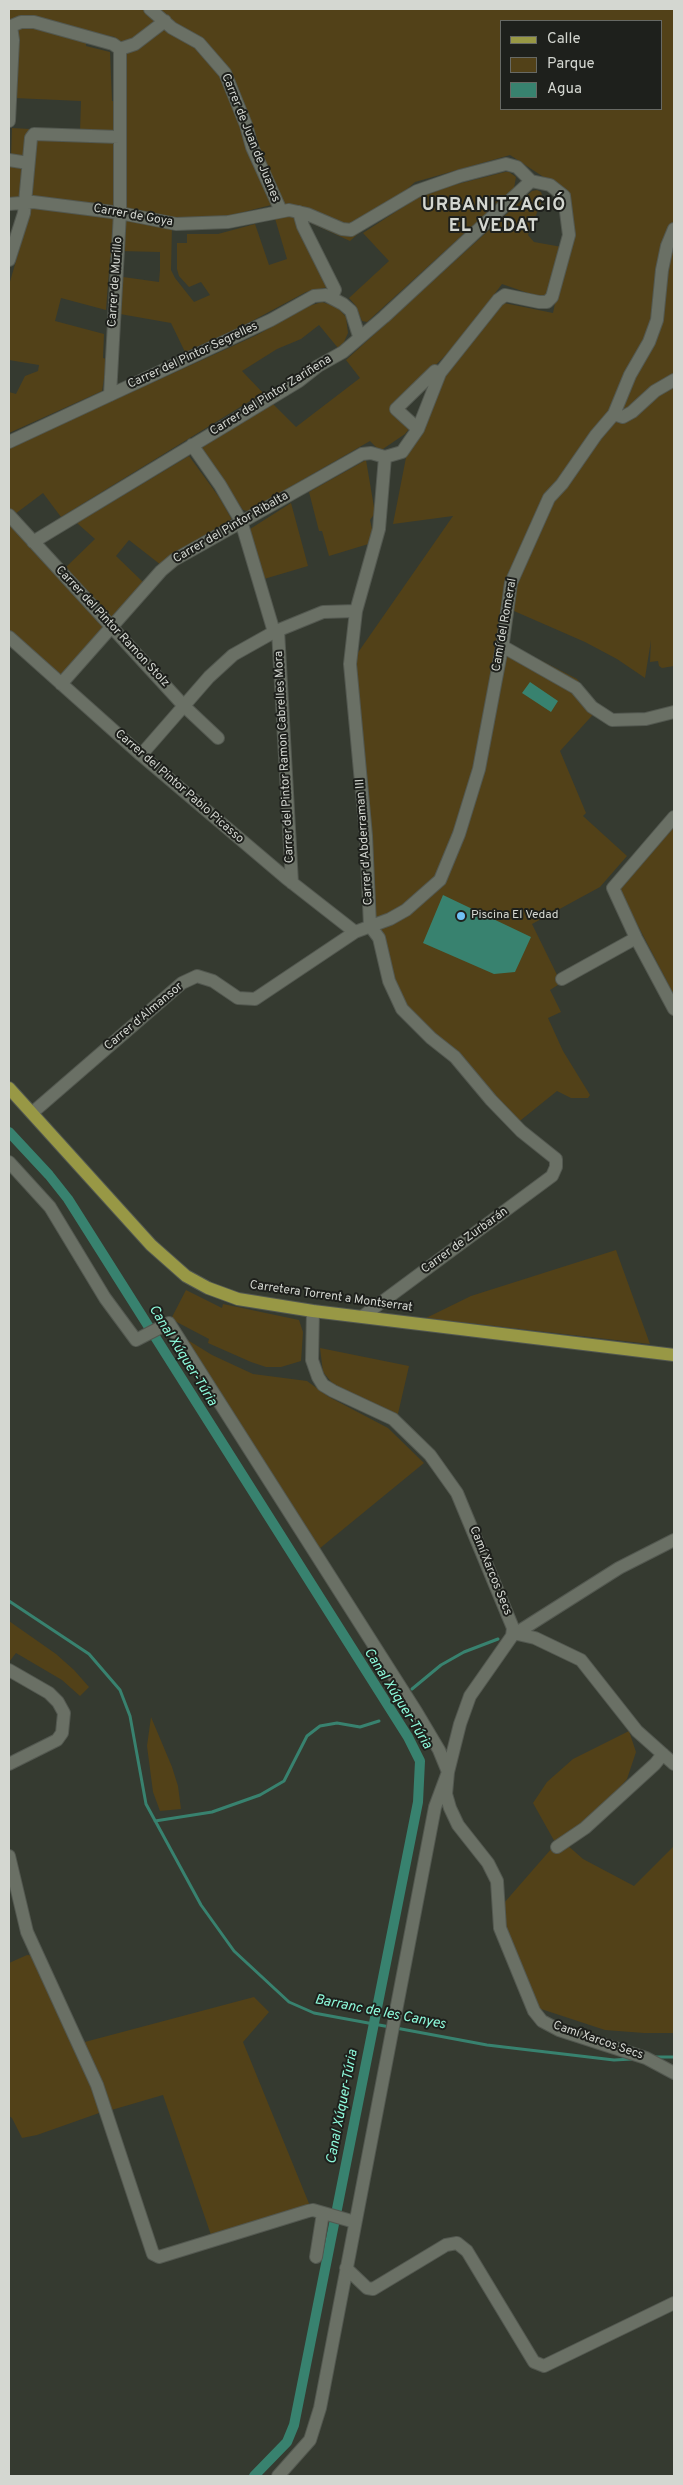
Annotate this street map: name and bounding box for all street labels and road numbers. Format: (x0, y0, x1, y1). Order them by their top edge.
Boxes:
street label: Carrer de Juan de Juanes (218, 72, 282, 204)
street label: Carrer de Goya (92, 202, 174, 230)
street label: Carrer de Murillo (106, 236, 126, 328)
street label: Carrer del Pintor Segrelles (126, 320, 260, 392)
street label: Carrer del Pintor Zariñena (208, 353, 334, 439)
street label: Carrer del Pintor Ribalta (171, 489, 291, 567)
street label: Carrer del Pintor Ramon Stolz (52, 563, 172, 691)
street label: Camí del Romeral (490, 577, 520, 673)
street label: Carrer del Pintor Ramon Cabrelles Mora (272, 650, 298, 864)
street label: Carrer del Pintor Pablo Picasso (112, 727, 246, 847)
street label: Carrer d'Abderraman III (353, 778, 377, 906)
street label: Carrer d'Almansor (102, 980, 186, 1054)
street label: Carrer de Zurbarán (419, 1205, 511, 1277)
street label: Carretera Torrent a Montserrat (249, 1278, 413, 1316)
street label: Camí Xarcos Secs (466, 1524, 514, 1618)
street label: Camí Xarcos Secs (551, 2019, 645, 2063)

